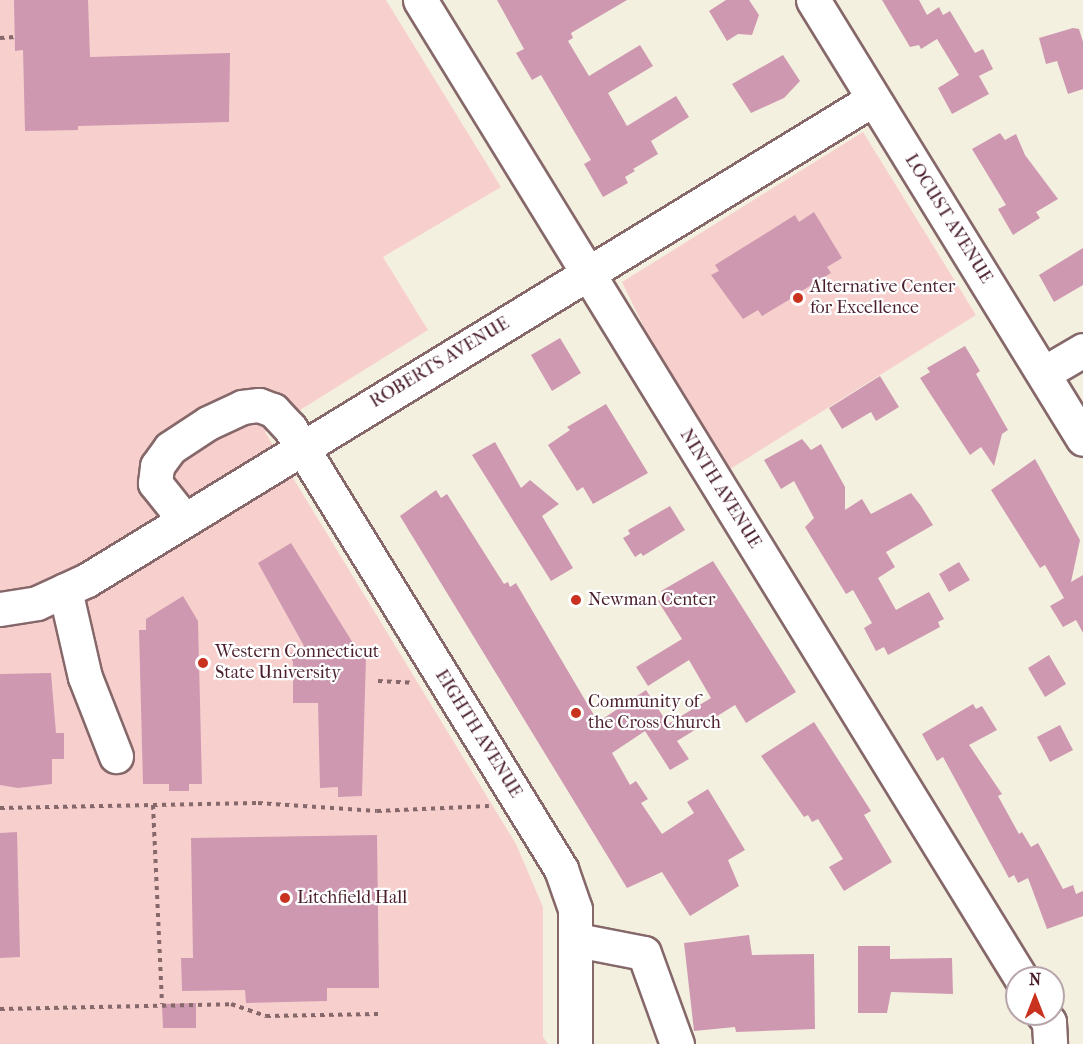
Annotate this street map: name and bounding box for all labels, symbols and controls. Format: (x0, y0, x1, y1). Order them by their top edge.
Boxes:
street label: LOCUST AVENUE (900, 150, 996, 288)
place label: Alternative Center for Excellence (810, 277, 955, 320)
marker: Alternative Center for Excellence (791, 291, 805, 305)
street label: ROBERTS AVENUE (366, 313, 514, 413)
street label: NINTH AVENUE (675, 425, 765, 553)
place label: Newman Center (588, 589, 715, 611)
marker: Newman Center (569, 593, 583, 607)
place label: Western Connecticut State University (215, 642, 379, 684)
marker: Western Connecticut State University (196, 656, 210, 670)
street label: EIGHTH AVENUE (430, 666, 526, 802)
place label: Community of the Cross Church (588, 692, 721, 734)
marker: Community of the Cross Church (569, 706, 583, 720)
place label: Litchfield Hall (297, 887, 407, 909)
marker: Litchfield Hall (278, 891, 292, 905)
north arrow (1005, 966, 1065, 1026)
text: N (1029, 970, 1041, 989)

